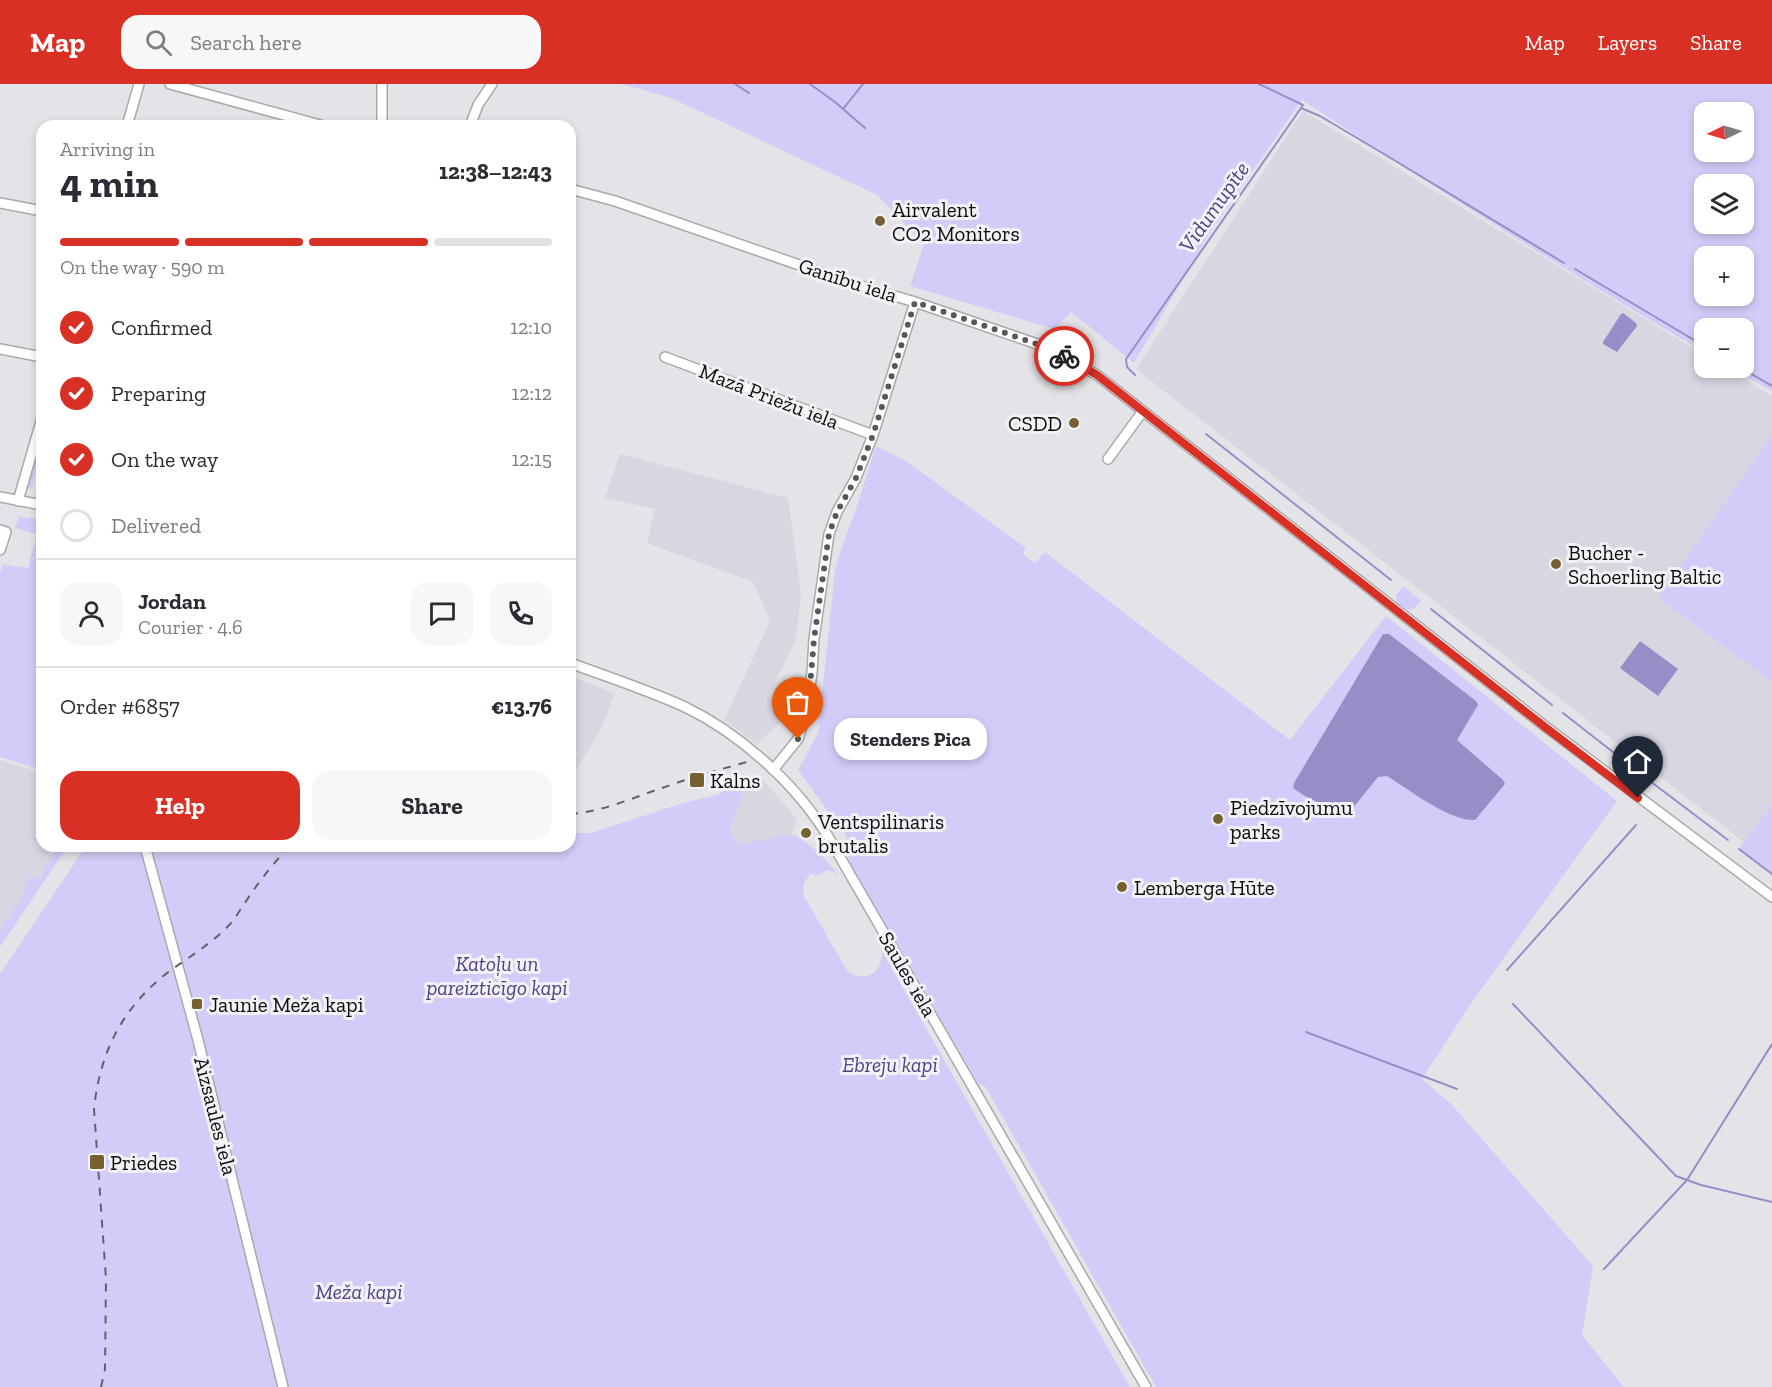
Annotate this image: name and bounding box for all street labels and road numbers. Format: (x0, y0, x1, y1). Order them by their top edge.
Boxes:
street label: Ganību iela (796, 252, 900, 308)
street label: Mazā Priežu iela (696, 358, 842, 434)
street label: Saules iela (874, 927, 942, 1021)
street label: Aizsaules iela (189, 1054, 243, 1178)

